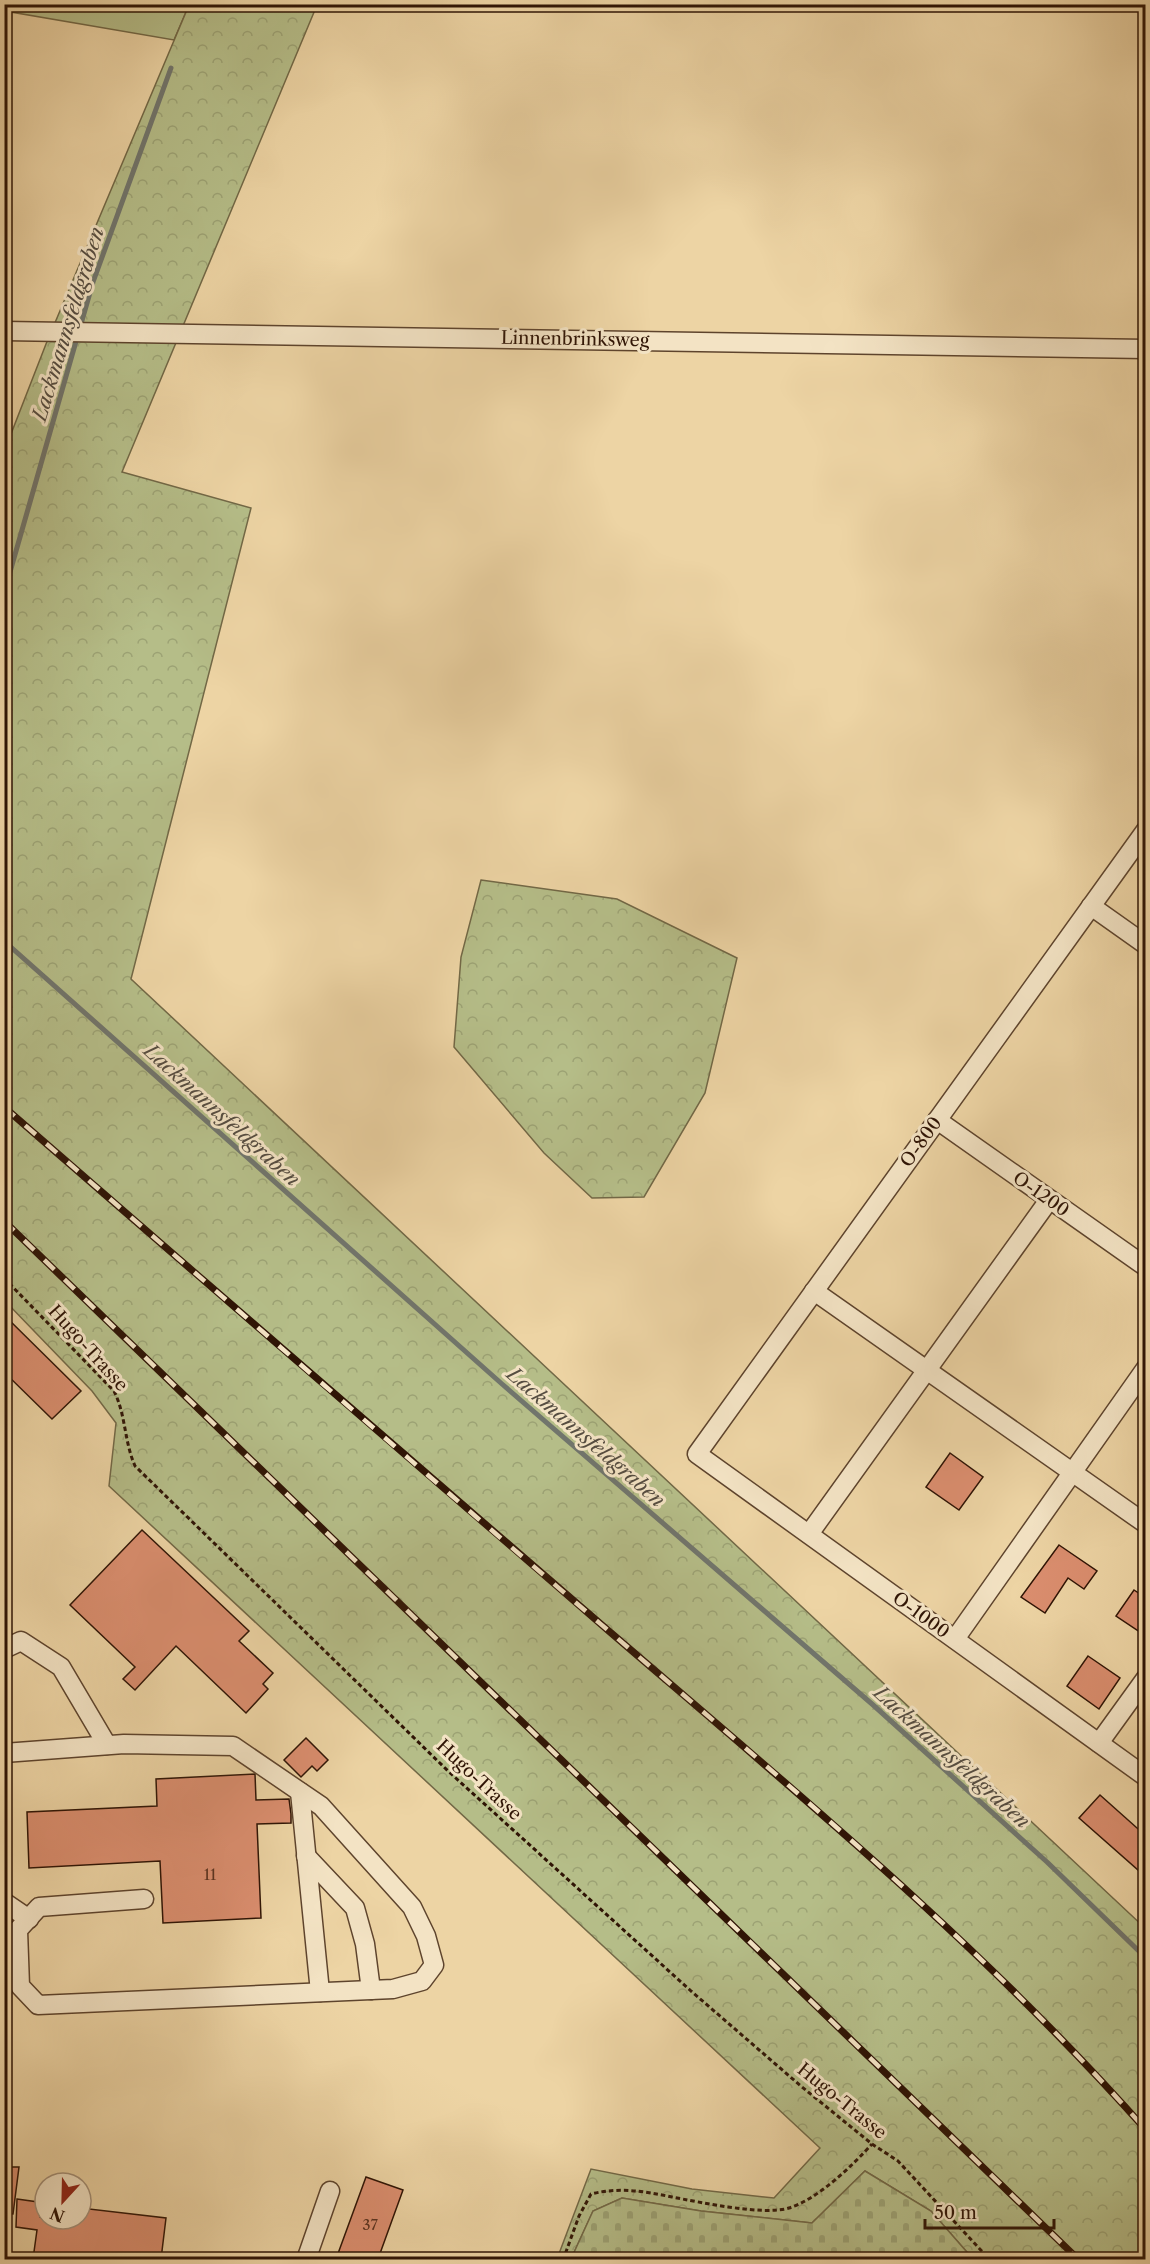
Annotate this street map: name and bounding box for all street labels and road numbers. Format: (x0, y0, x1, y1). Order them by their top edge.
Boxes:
street label: Linnenbrinksweg (501, 327, 650, 351)
street label: O-800 (895, 1113, 947, 1171)
street label: O-1200 (1009, 1167, 1073, 1221)
street label: Hugo-Trasse (43, 1300, 133, 1396)
street label: O-1000 (888, 1587, 954, 1643)
street label: Hugo-Trasse (432, 1735, 526, 1825)
street label: Hugo-Trasse (793, 2058, 891, 2144)

